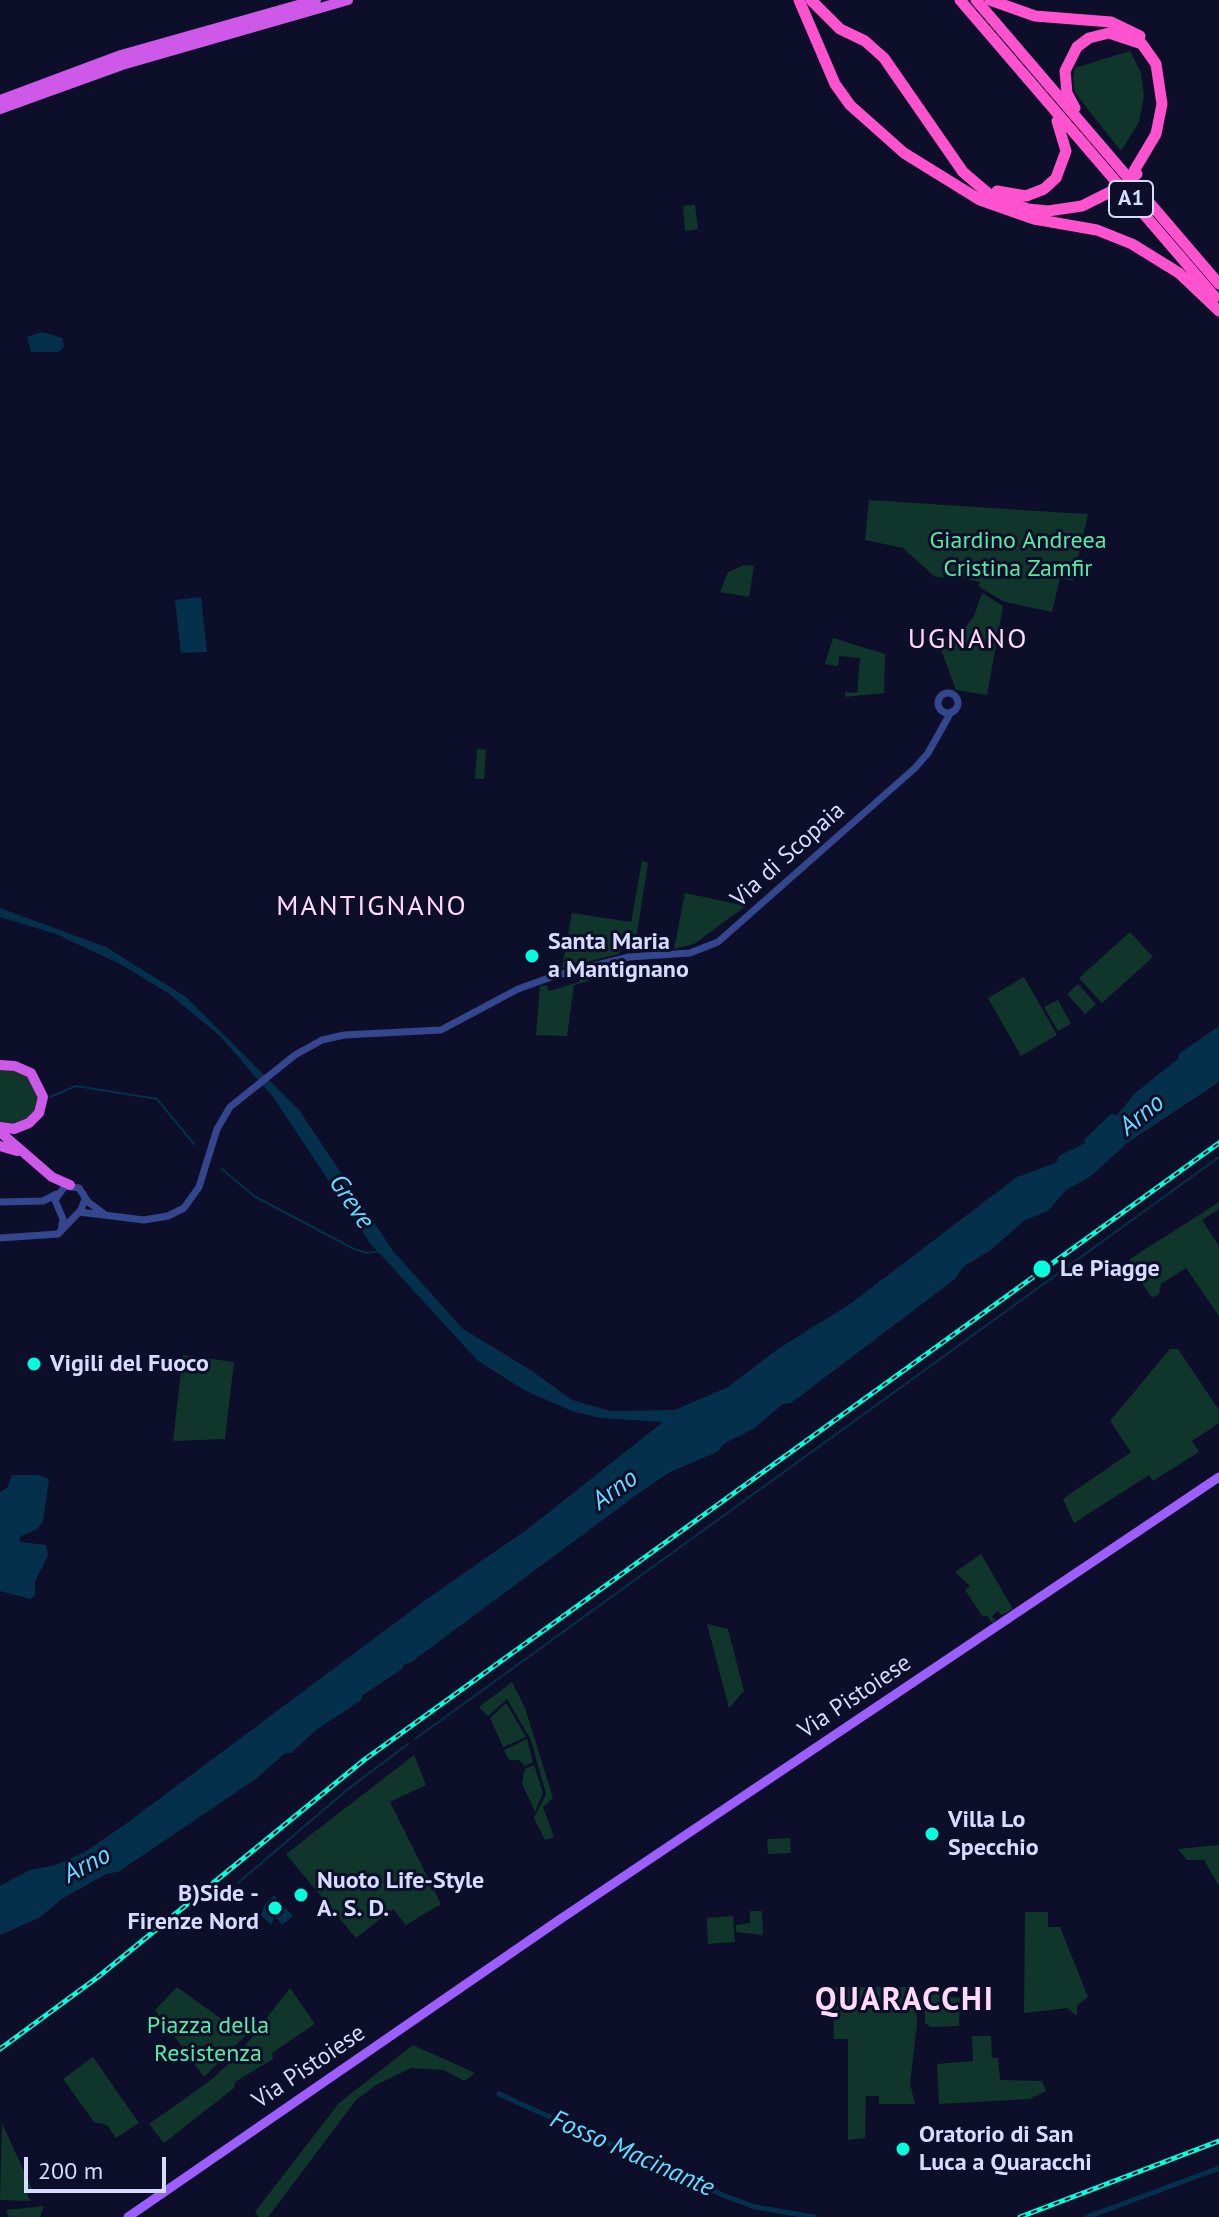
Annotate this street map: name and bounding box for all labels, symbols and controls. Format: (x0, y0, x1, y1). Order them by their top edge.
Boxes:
road number: A1 (1109, 181, 1153, 217)
park label: Giardino Andreea Cristina Zamfir (929, 527, 1107, 583)
district label: UGNANO (908, 623, 1028, 657)
street label: Via di Scopaia (725, 796, 851, 914)
district label: MANTIGNANO (276, 890, 468, 924)
place label: Santa Maria a Mantignano (548, 928, 689, 984)
marker: Santa Maria a Mantignano (523, 947, 541, 965)
water label: Arno (1113, 1087, 1171, 1143)
water label: Greve (322, 1169, 380, 1235)
place label: Le Piagge (1060, 1255, 1160, 1283)
marker: Le Piagge (1031, 1258, 1053, 1280)
place label: Vigili del Fuoco (50, 1350, 209, 1378)
marker: Vigili del Fuoco (25, 1355, 43, 1373)
water label: Arno (586, 1463, 644, 1517)
street label: Via Pistoiese (793, 1649, 917, 1745)
place label: Villa Lo Specchio (948, 1806, 1039, 1862)
marker: Villa Lo Specchio (923, 1825, 941, 1843)
water label: Arno (58, 1840, 116, 1890)
place label: Nuoto Life-Style A. S. D. (317, 1867, 484, 1923)
place label: B)Side - Firenze Nord (128, 1880, 259, 1936)
marker: Nuoto Life-Style A. S. D. (292, 1886, 310, 1904)
marker: B)Side - Firenze Nord (266, 1899, 284, 1917)
district label: QUARACCHI (815, 1982, 995, 2020)
park label: Piazza della Resistenza (147, 2012, 269, 2068)
street label: Via Pistoiese (247, 2019, 371, 2115)
water label: Fosso Macinante (545, 2104, 719, 2204)
place label: Oratorio di San Luca a Quaracchi (919, 2121, 1092, 2177)
marker: Oratorio di San Luca a Quaracchi (894, 2140, 912, 2158)
scale bar (28, 2141, 170, 2191)
text: 200 m (38, 2155, 103, 2186)

